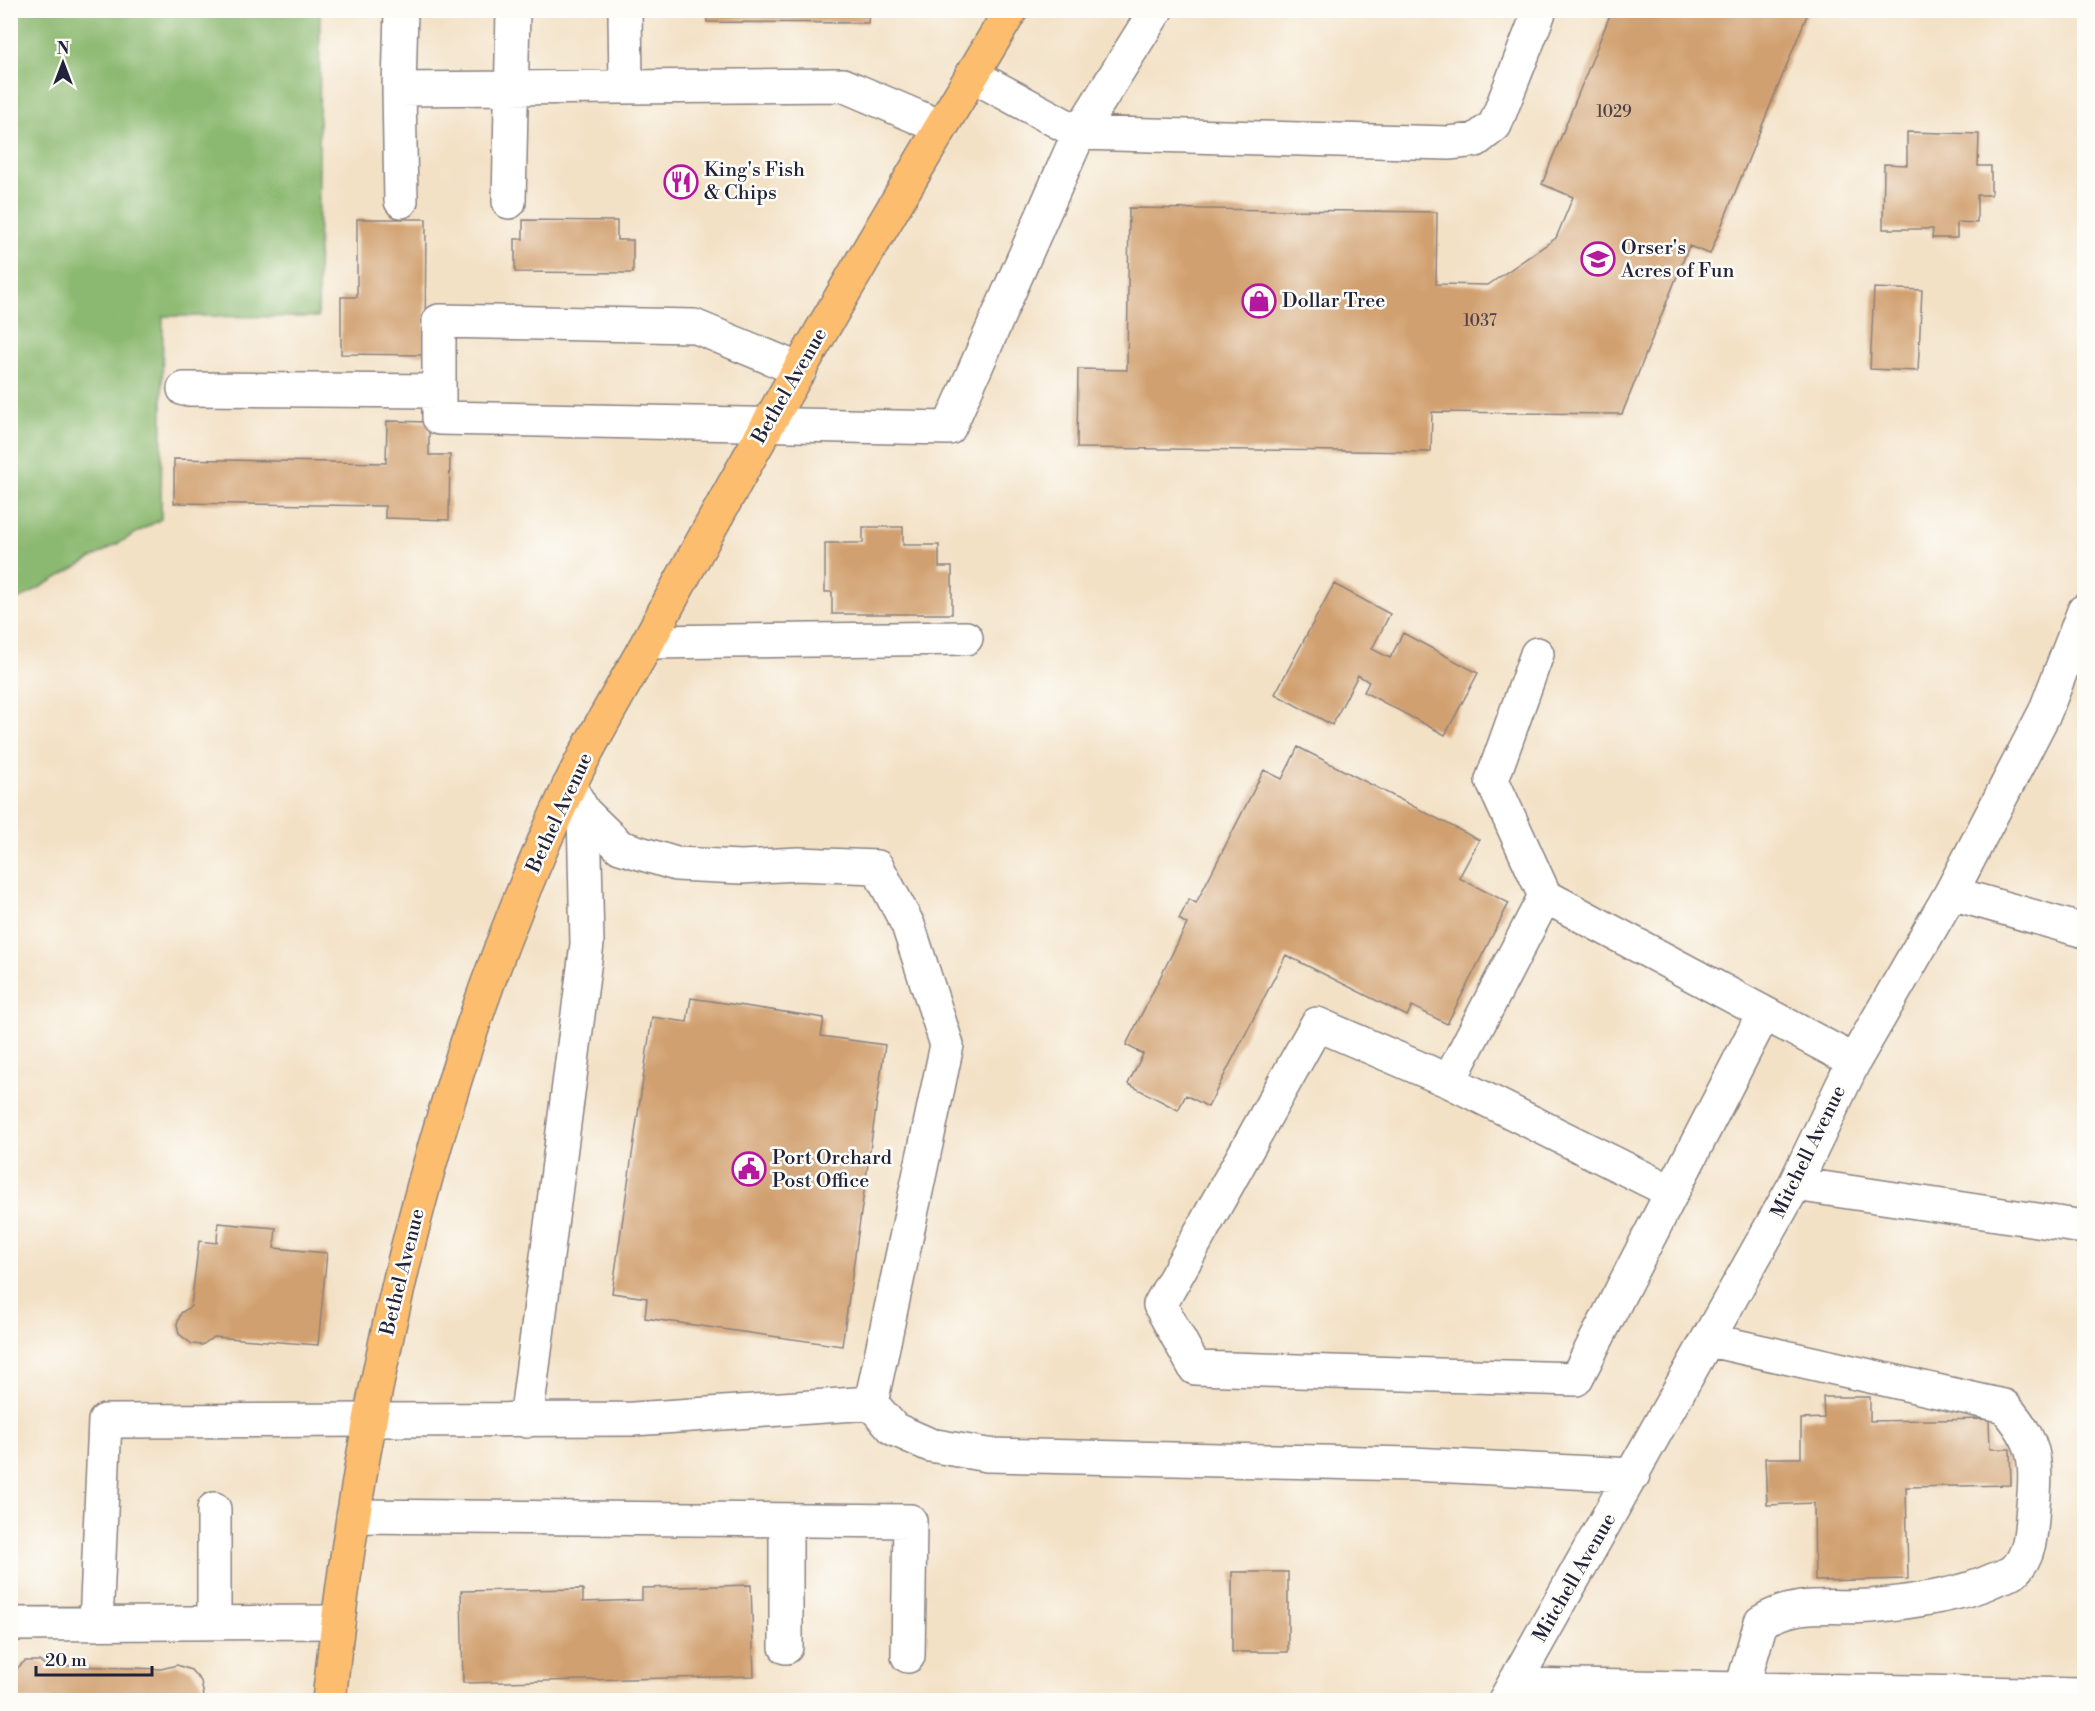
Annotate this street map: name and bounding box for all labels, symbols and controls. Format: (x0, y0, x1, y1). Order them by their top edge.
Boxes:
north arrow (33, 33, 93, 93)
text: N (57, 39, 70, 59)
house number: 1029 (1596, 102, 1632, 122)
place label: King's Fish & Chips (704, 158, 805, 206)
restaurant icon: King's Fish & Chips (663, 164, 699, 200)
place label: Orser's Acres of Fun (1620, 236, 1734, 284)
school or university icon: Orser's Acres of Fun (1580, 241, 1616, 277)
shop icon: Dollar Tree (1241, 283, 1277, 319)
place label: Dollar Tree (1282, 289, 1385, 314)
house number: 1037 (1463, 311, 1497, 331)
street label: Bethel Avenue (746, 324, 833, 449)
street label: Bethel Avenue (521, 749, 599, 878)
street label: Mitchell Avenue (1766, 1081, 1852, 1223)
place label: Port Orchard Post Office (772, 1146, 892, 1194)
public building icon: Port Orchard Post Office (731, 1151, 767, 1187)
street label: Bethel Avenue (375, 1206, 431, 1339)
street label: Mitchell Avenue (1528, 1509, 1622, 1647)
scale bar (36, 1639, 152, 1677)
text: 20 m (45, 1649, 87, 1672)

